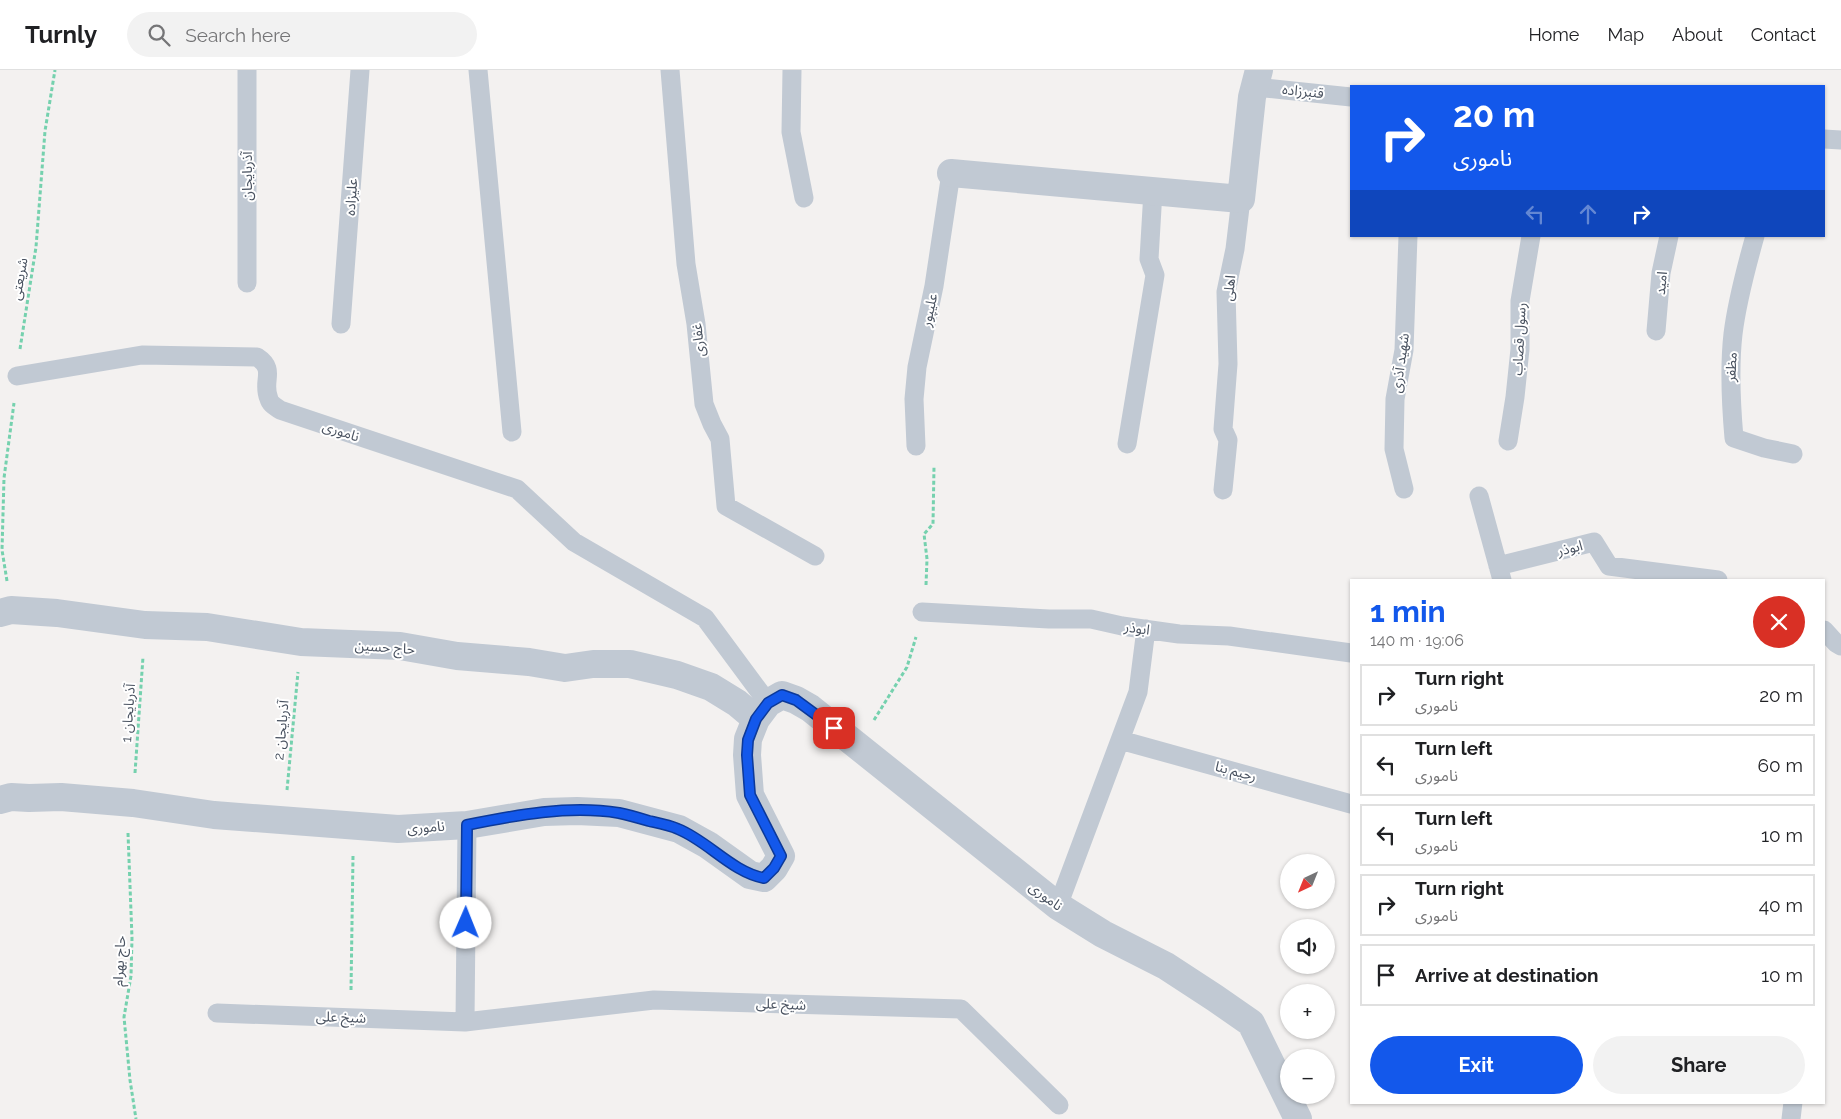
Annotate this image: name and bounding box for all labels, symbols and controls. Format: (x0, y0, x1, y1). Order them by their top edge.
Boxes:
search box (127, 12, 477, 57)
text: Turnly (25, 20, 97, 49)
icon: search (145, 21, 173, 49)
text: Search here (185, 24, 291, 46)
text: Home (1528, 24, 1579, 45)
text: Map (1607, 24, 1644, 45)
text: About (1672, 24, 1723, 45)
text: Contact (1751, 24, 1816, 45)
street label: قنبرزاده (1281, 81, 1325, 102)
text: 20 m (1453, 94, 1535, 135)
icon: right (1370, 105, 1435, 170)
text: ناموری (1453, 145, 1512, 171)
street label: آذربایجان (239, 150, 256, 201)
street label: علیزاده (342, 178, 361, 216)
icon: left (1521, 200, 1549, 228)
icon: ahead (1574, 200, 1602, 228)
icon: right (1627, 200, 1655, 228)
street label: شریعتی (7, 256, 32, 302)
street label: امید (1652, 271, 1670, 295)
street label: اهلی (1220, 274, 1239, 302)
street label: علیپور (917, 292, 942, 329)
street label: رسول قصاب (1509, 302, 1530, 376)
street label: غفاری (688, 322, 709, 358)
street label: شهید آذری (1388, 332, 1413, 394)
street label: مظفر (1722, 352, 1741, 383)
street label: ناموری (320, 418, 362, 445)
street label: ابوذر (1555, 537, 1585, 560)
text: 1 min (1370, 594, 1446, 629)
button: close (1753, 596, 1805, 648)
street label: ابوذر (1122, 618, 1151, 639)
text: 140 m · 19:06 (1370, 631, 1464, 650)
street label: حاج حسین (354, 637, 416, 660)
text: Turn right (1415, 667, 1504, 689)
icon: right (1372, 681, 1400, 709)
street label: آذربایجان 1 (118, 682, 139, 743)
text: 20 m (1759, 684, 1803, 706)
text: ناموری (1415, 696, 1458, 715)
street label: آذربایجان 2 (270, 698, 293, 761)
pin (813, 707, 855, 749)
icon: arrive (820, 714, 848, 742)
text: Turn left (1415, 737, 1492, 759)
icon: left (1372, 751, 1400, 779)
text: 60 m (1758, 754, 1803, 776)
street label: رحیم بنا (1213, 758, 1258, 787)
text: ناموری (1415, 766, 1458, 785)
text: Turn left (1415, 807, 1492, 829)
street label: ناموری (407, 818, 446, 837)
icon: left (1372, 821, 1400, 849)
text: 10 m (1761, 824, 1803, 846)
text: ناموری (1415, 836, 1458, 855)
north arrow (1280, 854, 1335, 909)
map controls (1280, 854, 1335, 1104)
text: Turn right (1415, 877, 1504, 899)
street label: ناموری (1026, 878, 1066, 915)
icon: right (1372, 891, 1400, 919)
text: 40 m (1759, 894, 1803, 916)
position arrow (439, 896, 491, 948)
text: ناموری (1415, 906, 1458, 925)
button: sound (1280, 919, 1335, 974)
street label: حاج بهرام (110, 935, 131, 987)
icon: arrive (1372, 961, 1400, 989)
text: Arrive at destination (1415, 964, 1599, 986)
text: 10 m (1761, 964, 1803, 986)
button: + (1280, 984, 1335, 1039)
street label: شیخ علی (755, 995, 806, 1016)
street label: شیخ علی (315, 1008, 366, 1029)
button: Exit (1370, 1036, 1583, 1094)
button: Share (1593, 1036, 1805, 1094)
button: − (1280, 1049, 1335, 1104)

